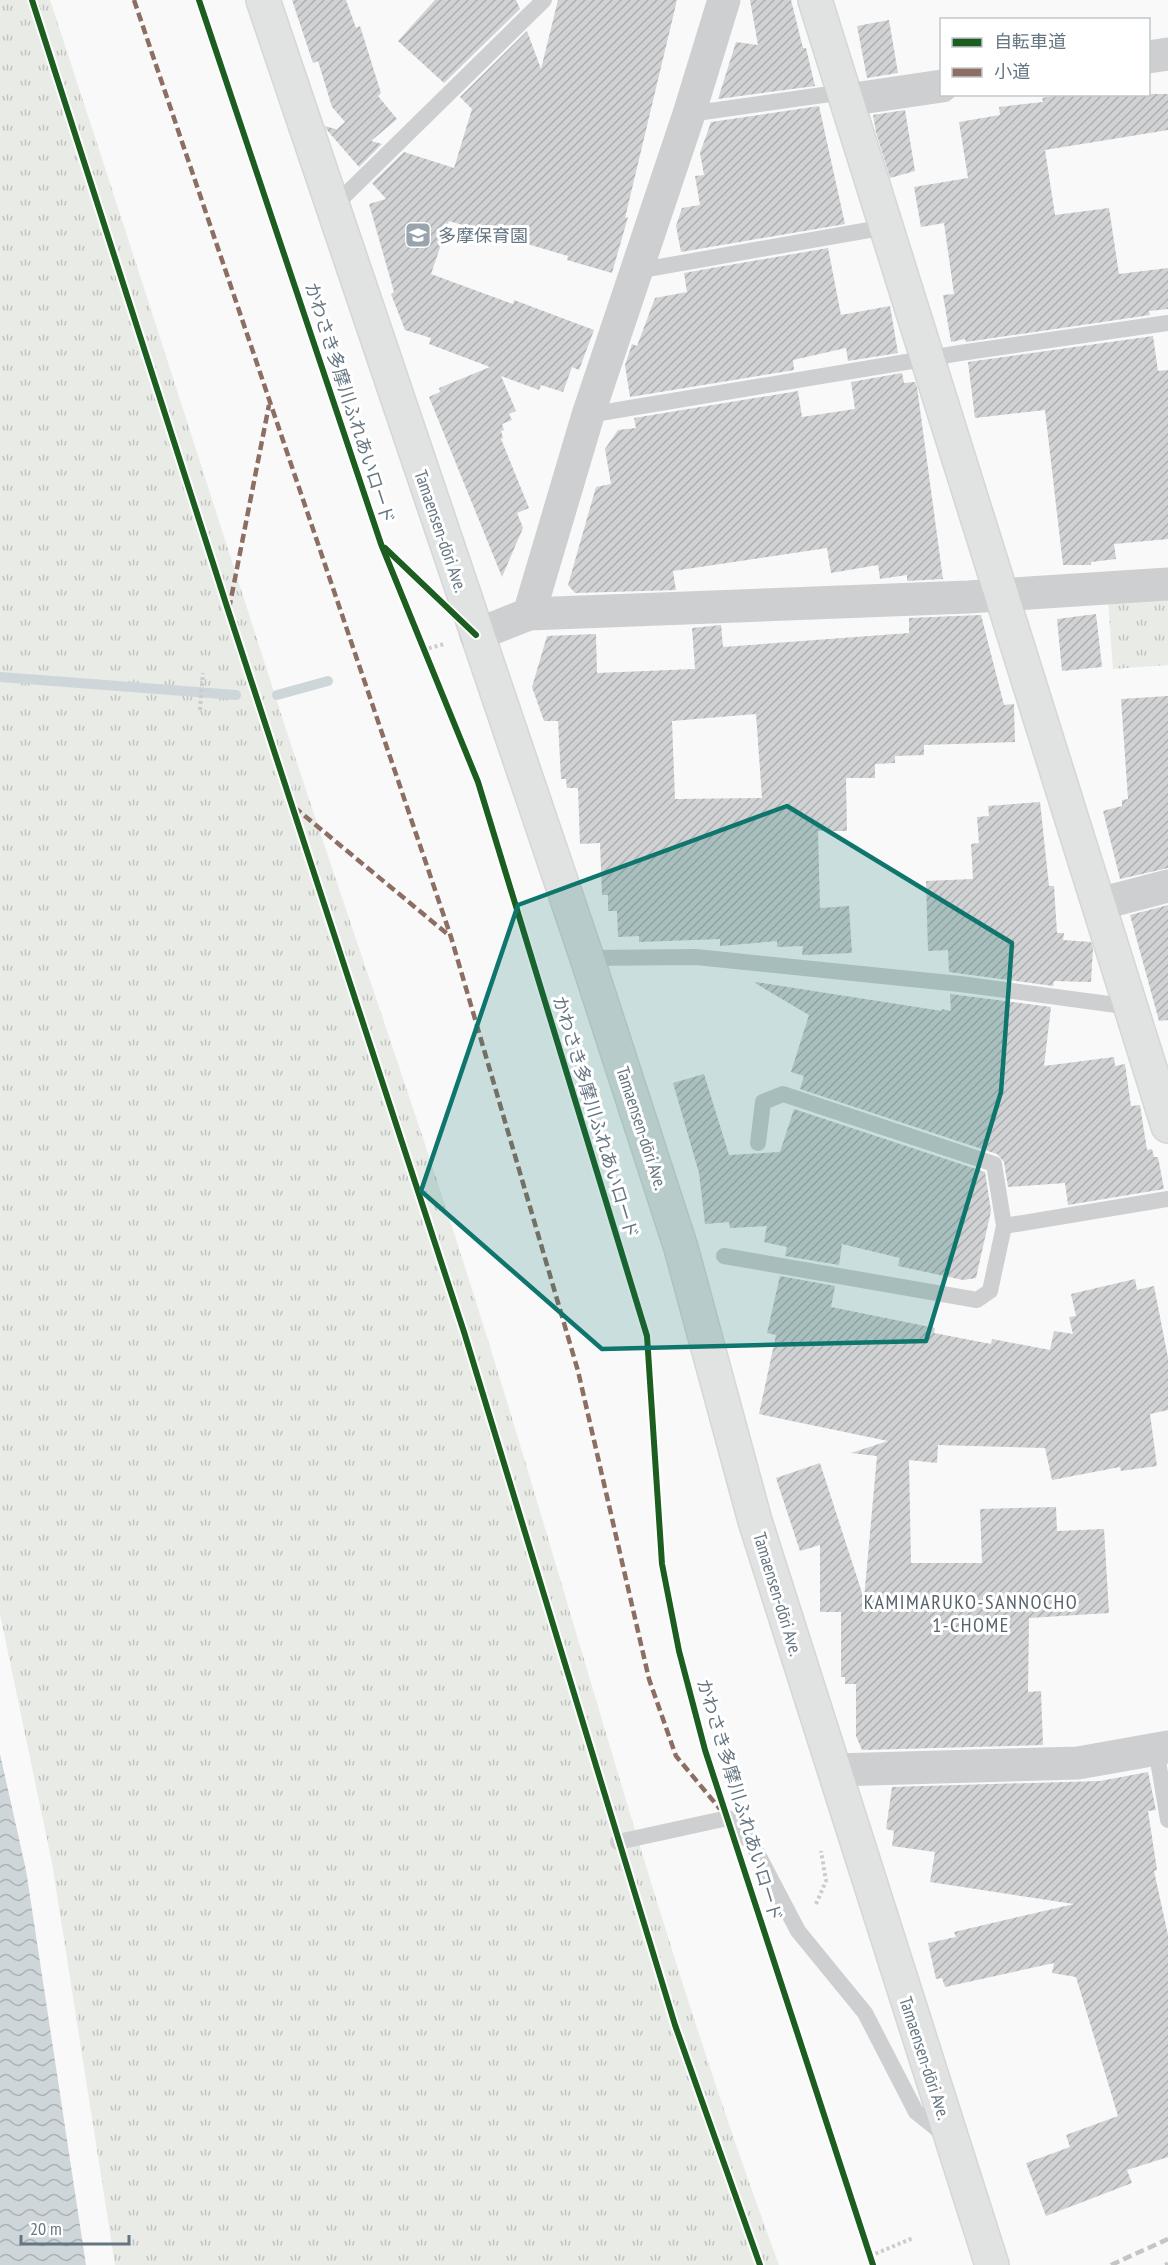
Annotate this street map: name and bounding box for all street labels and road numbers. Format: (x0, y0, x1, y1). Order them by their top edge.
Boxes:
street label: かわさき多摩川ふれあいロード (300, 280, 400, 526)
street label: Tamaensen-dōri Ave. (409, 467, 473, 595)
street label: かわさき多摩川ふれあいロード (548, 993, 644, 1241)
street label: Tamaensen-dōri Ave. (611, 1064, 673, 1192)
street label: Tamaensen-dōri Ave. (748, 1529, 808, 1659)
street label: かわさき多摩川ふれあいロード (692, 1676, 788, 1924)
street label: Tamaensen-dōri Ave. (894, 1994, 956, 2122)

